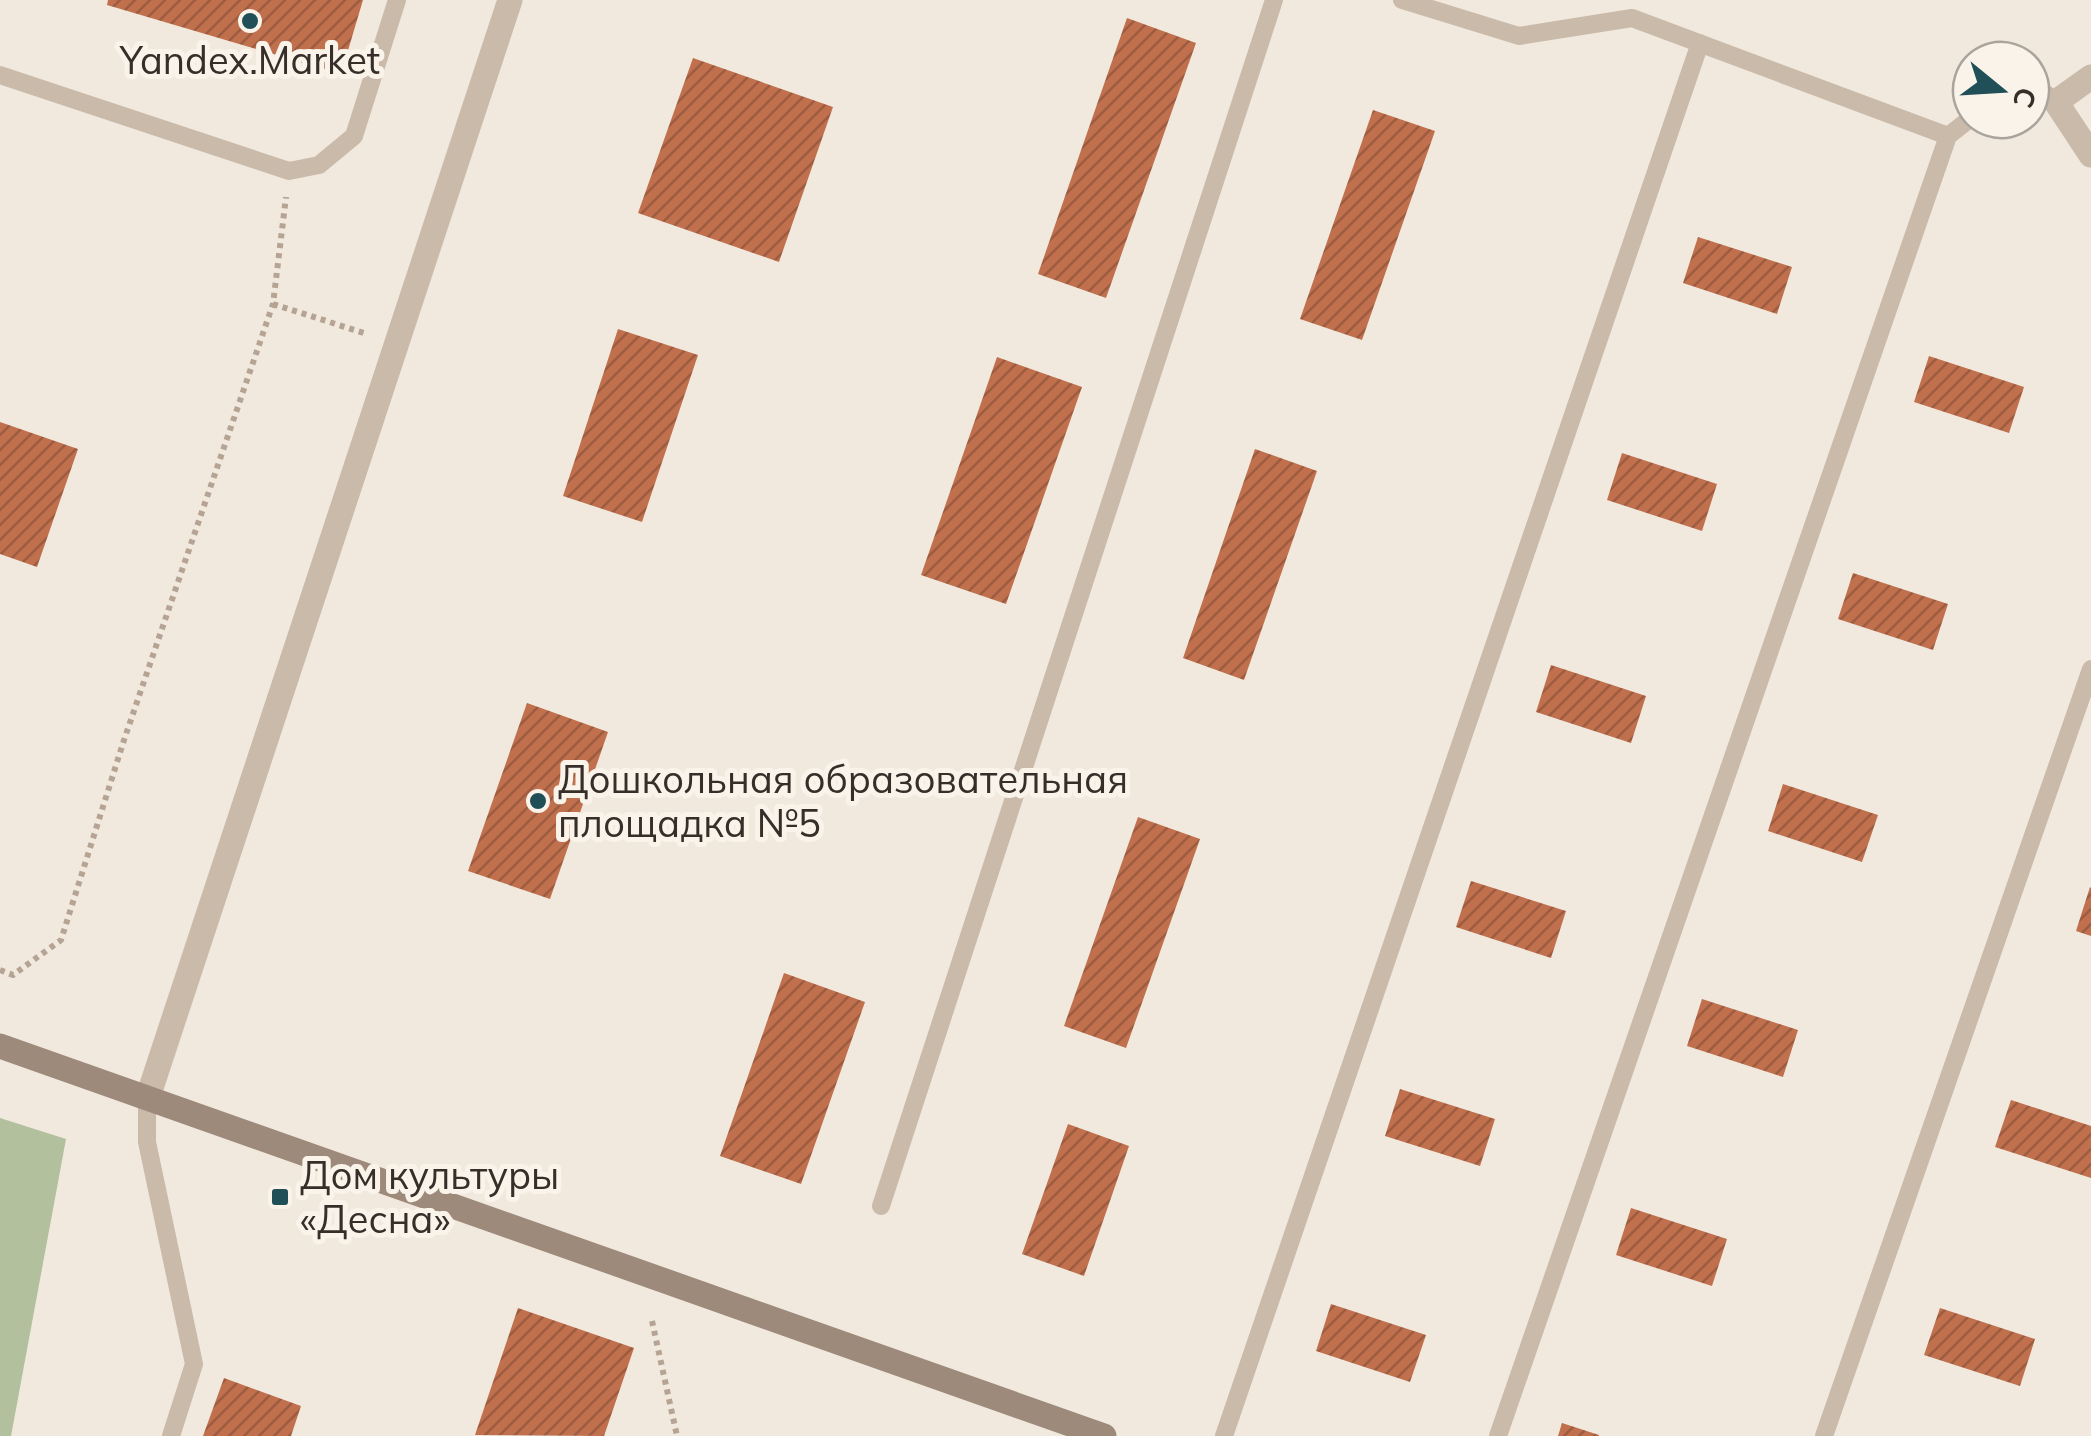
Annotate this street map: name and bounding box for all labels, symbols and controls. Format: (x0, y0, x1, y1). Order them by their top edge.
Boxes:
marker: Yandex.Market (239, 10, 261, 32)
place label: Yandex.Market (119, 36, 380, 84)
north arrow (1951, 40, 2051, 140)
text: С (2006, 83, 2045, 112)
place label: Дошкольная образовательная площадка №5 (558, 755, 1128, 847)
marker: Дошкольная образовательная площадка №5 (527, 790, 549, 812)
place label: Дом культуры «Десна» (300, 1151, 559, 1243)
marker: Дом культуры «Десна» (269, 1186, 291, 1208)

